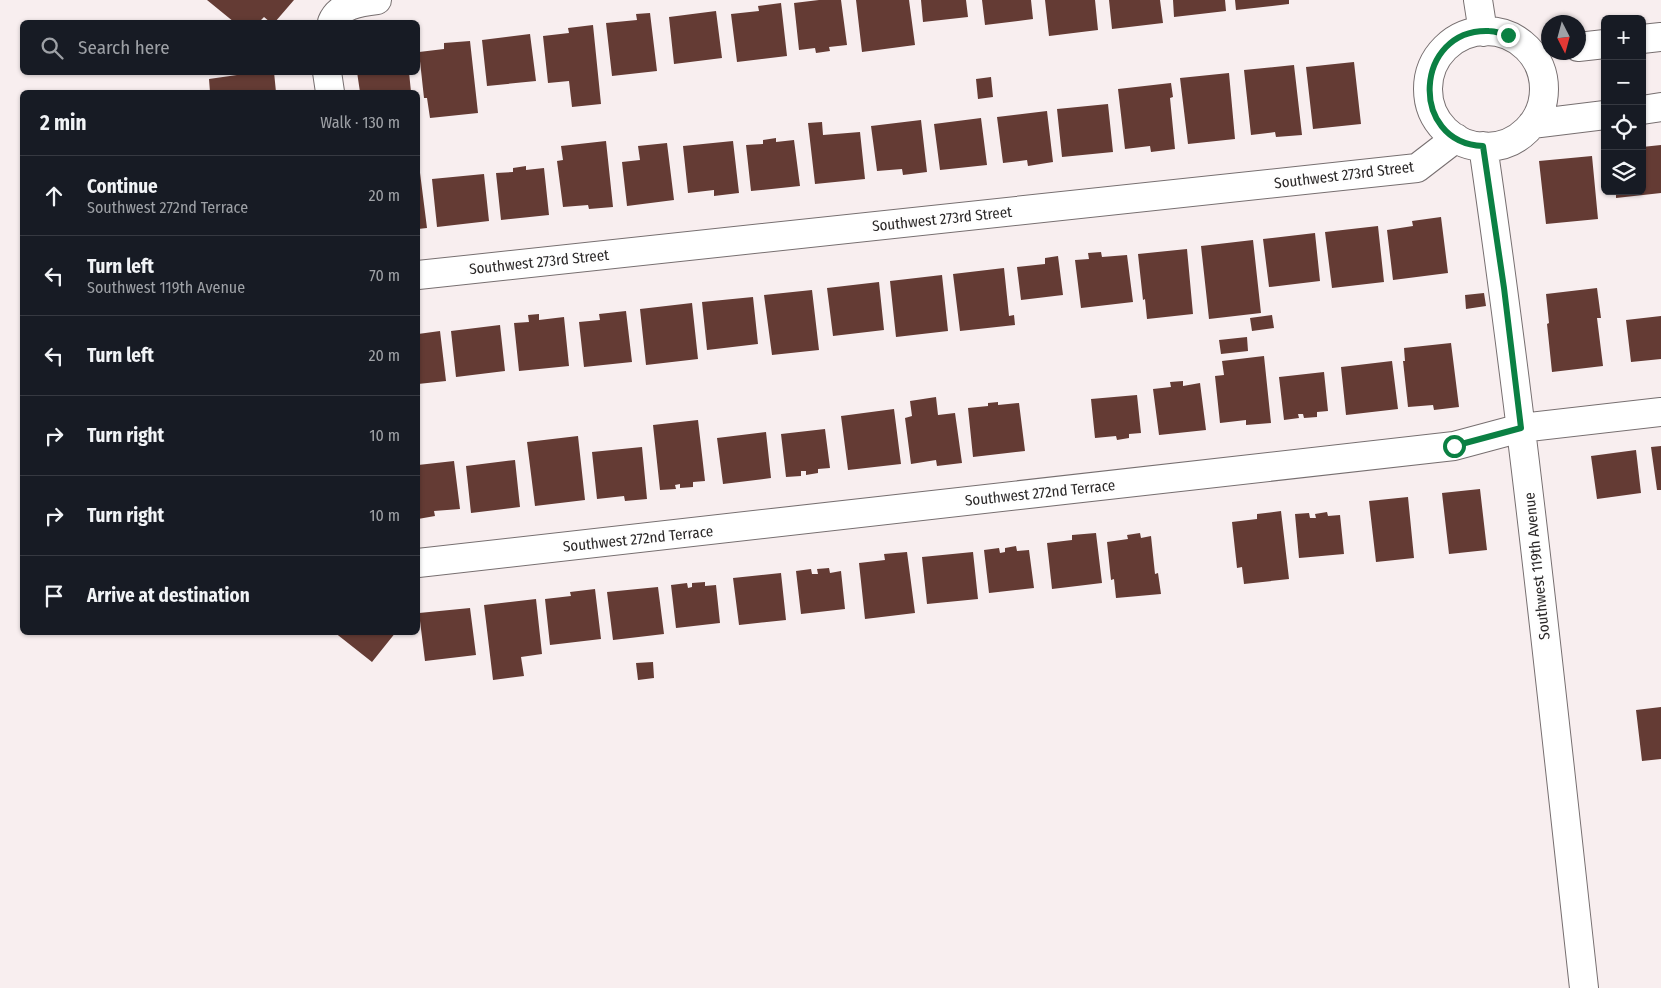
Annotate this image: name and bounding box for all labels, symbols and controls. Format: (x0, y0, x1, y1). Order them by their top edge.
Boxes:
north arrow (1541, 15, 1586, 60)
map controls (1601, 15, 1646, 195)
button: + (1601, 15, 1646, 60)
search box (20, 20, 420, 75)
route end (1497, 24, 1520, 47)
icon: search (38, 34, 66, 62)
text: Search here (78, 36, 170, 59)
button: − (1601, 60, 1646, 105)
button: locate (1601, 105, 1646, 150)
text: 2 min (40, 110, 87, 136)
text: Walk · 130 m (320, 113, 400, 132)
button: layers (1601, 150, 1646, 195)
street label: Southwest 273rd Street (1273, 157, 1415, 192)
text: Continue (87, 175, 158, 198)
icon: ahead (40, 182, 68, 210)
text: 20 m (369, 186, 400, 205)
text: Southwest 272nd Terrace (87, 198, 248, 217)
street label: Southwest 273rd Street (871, 203, 1013, 235)
street label: Southwest 273rd Street (468, 246, 610, 278)
text: Turn left (87, 255, 154, 278)
icon: left (40, 262, 68, 290)
text: 70 m (369, 266, 400, 285)
text: Southwest 119th Avenue (87, 278, 245, 297)
icon: left (40, 342, 68, 370)
text: Turn left (87, 344, 154, 367)
text: 20 m (369, 346, 400, 365)
icon: right (40, 422, 68, 450)
text: Turn right (87, 424, 164, 447)
text: 10 m (369, 426, 400, 445)
route start (1443, 435, 1466, 458)
street label: Southwest 272nd Terrace (964, 476, 1116, 510)
street label: Southwest 119th Avenue (1520, 491, 1554, 641)
icon: right (40, 502, 68, 530)
text: Turn right (87, 504, 164, 527)
text: 10 m (369, 506, 400, 525)
street label: Southwest 272nd Terrace (562, 522, 714, 556)
icon: arrive (40, 582, 68, 610)
text: Arrive at destination (87, 584, 250, 607)

